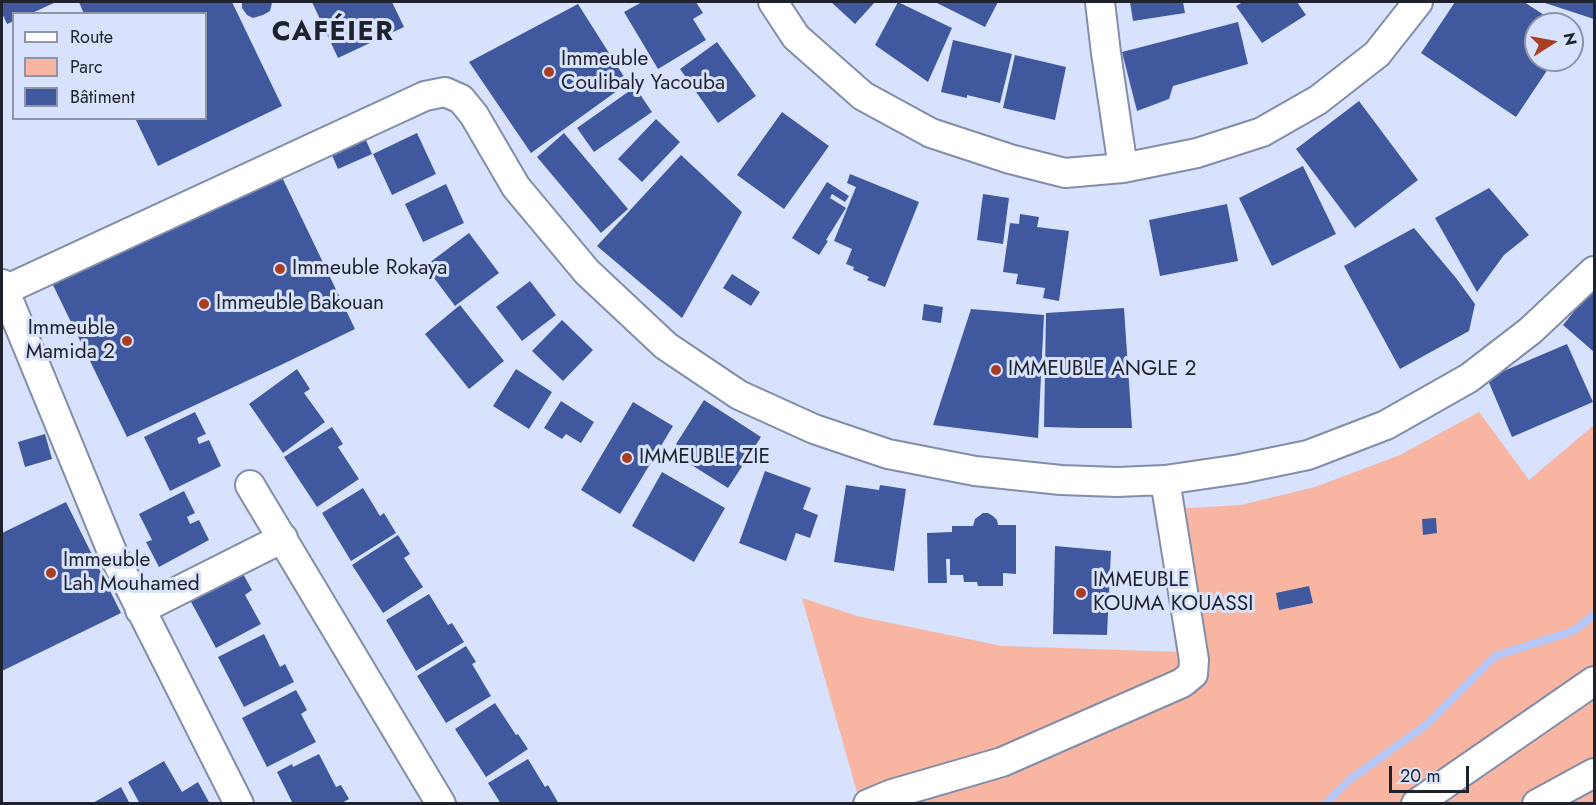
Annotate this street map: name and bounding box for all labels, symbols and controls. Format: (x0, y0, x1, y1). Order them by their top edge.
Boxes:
legend (12, 12, 207, 120)
north arrow (1524, 12, 1584, 72)
district label: CAFÉIER (272, 17, 394, 49)
text: Route (70, 24, 113, 50)
text: N (1558, 30, 1583, 47)
place label: Immeuble Coulibaly Yacouba (561, 47, 725, 97)
text: Parc (70, 54, 103, 80)
marker: Immeuble Coulibaly Yacouba (542, 65, 556, 79)
text: Bâtiment (70, 84, 135, 110)
place label: Immeuble Rokaya (292, 256, 447, 282)
marker: Immeuble Rokaya (273, 262, 287, 276)
place label: Immeuble Bakouan (216, 291, 384, 317)
marker: Immeuble Bakouan (197, 297, 211, 311)
place label: Immeuble Mamida 2 (26, 316, 115, 366)
marker: Immeuble Mamida 2 (120, 334, 134, 348)
place label: IMMEUBLE ANGLE 2 (1008, 357, 1197, 383)
marker: IMMEUBLE ANGLE 2 (989, 363, 1003, 377)
place label: IMMEUBLE ZIE (639, 445, 770, 471)
marker: IMMEUBLE ZIE (620, 451, 634, 465)
place label: Immeuble Lah Mouhamed (63, 548, 200, 598)
marker: Immeuble Lah Mouhamed (44, 566, 58, 580)
place label: IMMEUBLE KOUMA KOUASSI (1093, 568, 1253, 618)
marker: IMMEUBLE KOUMA KOUASSI (1074, 586, 1088, 600)
scale bar (1392, 754, 1472, 792)
text: 20 m (1400, 763, 1440, 789)

